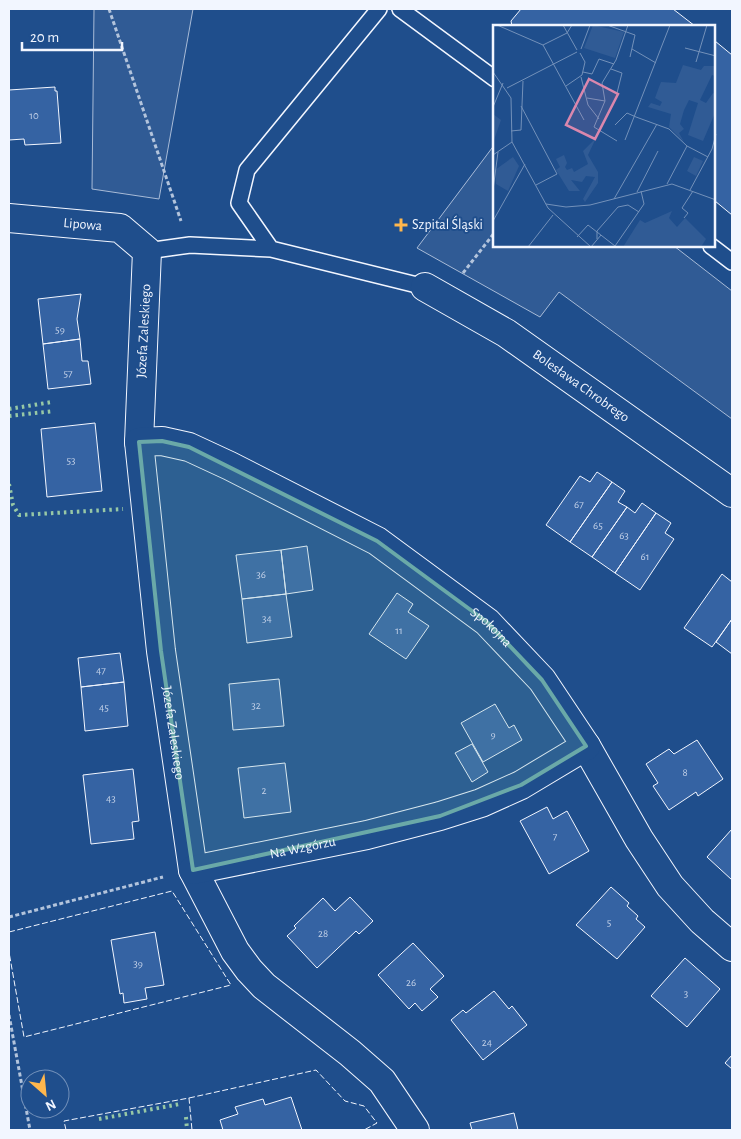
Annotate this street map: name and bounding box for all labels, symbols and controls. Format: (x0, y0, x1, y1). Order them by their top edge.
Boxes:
scale bar (22, 20, 122, 52)
inset map (493, 25, 716, 248)
text: 20 m (30, 30, 59, 45)
house number: 10 (29, 110, 39, 121)
place label: Szpital Śląski (412, 215, 483, 232)
street label: Lipowa (63, 216, 103, 233)
marker: Szpital Śląski (394, 218, 408, 232)
street label: Józefa Zaleskiego (135, 283, 153, 378)
house number: 59 (55, 324, 65, 335)
street label: Bolesława Chrobrego (530, 347, 632, 425)
house number: 57 (63, 368, 73, 379)
house number: 53 (66, 455, 76, 466)
house number: 67 (574, 499, 584, 510)
house number: 65 (593, 520, 603, 531)
house number: 63 (619, 530, 629, 541)
house number: 61 (641, 551, 649, 562)
house number: 36 (256, 569, 266, 580)
street label: Spokojna (468, 605, 514, 650)
house number: 34 (262, 613, 272, 624)
house number: 11 (395, 625, 403, 636)
house number: 47 (96, 665, 106, 676)
street label: Józefa Zaleskiego (159, 685, 187, 781)
house number: 32 (251, 700, 261, 711)
house number: 45 (99, 702, 109, 713)
house number: 9 (490, 729, 496, 740)
house number: 8 (682, 767, 688, 778)
house number: 2 (261, 785, 267, 796)
house number: 43 (106, 793, 116, 804)
house number: 7 (553, 831, 558, 842)
street label: Na Wzgórzu (269, 834, 337, 861)
house number: 5 (607, 917, 612, 928)
house number: 28 (318, 928, 328, 939)
house number: 39 (133, 958, 143, 969)
house number: 26 (406, 977, 416, 988)
house number: 3 (684, 988, 689, 999)
house number: 24 (482, 1037, 492, 1048)
north arrow (20, 1069, 70, 1119)
text: N (43, 1096, 58, 1113)

